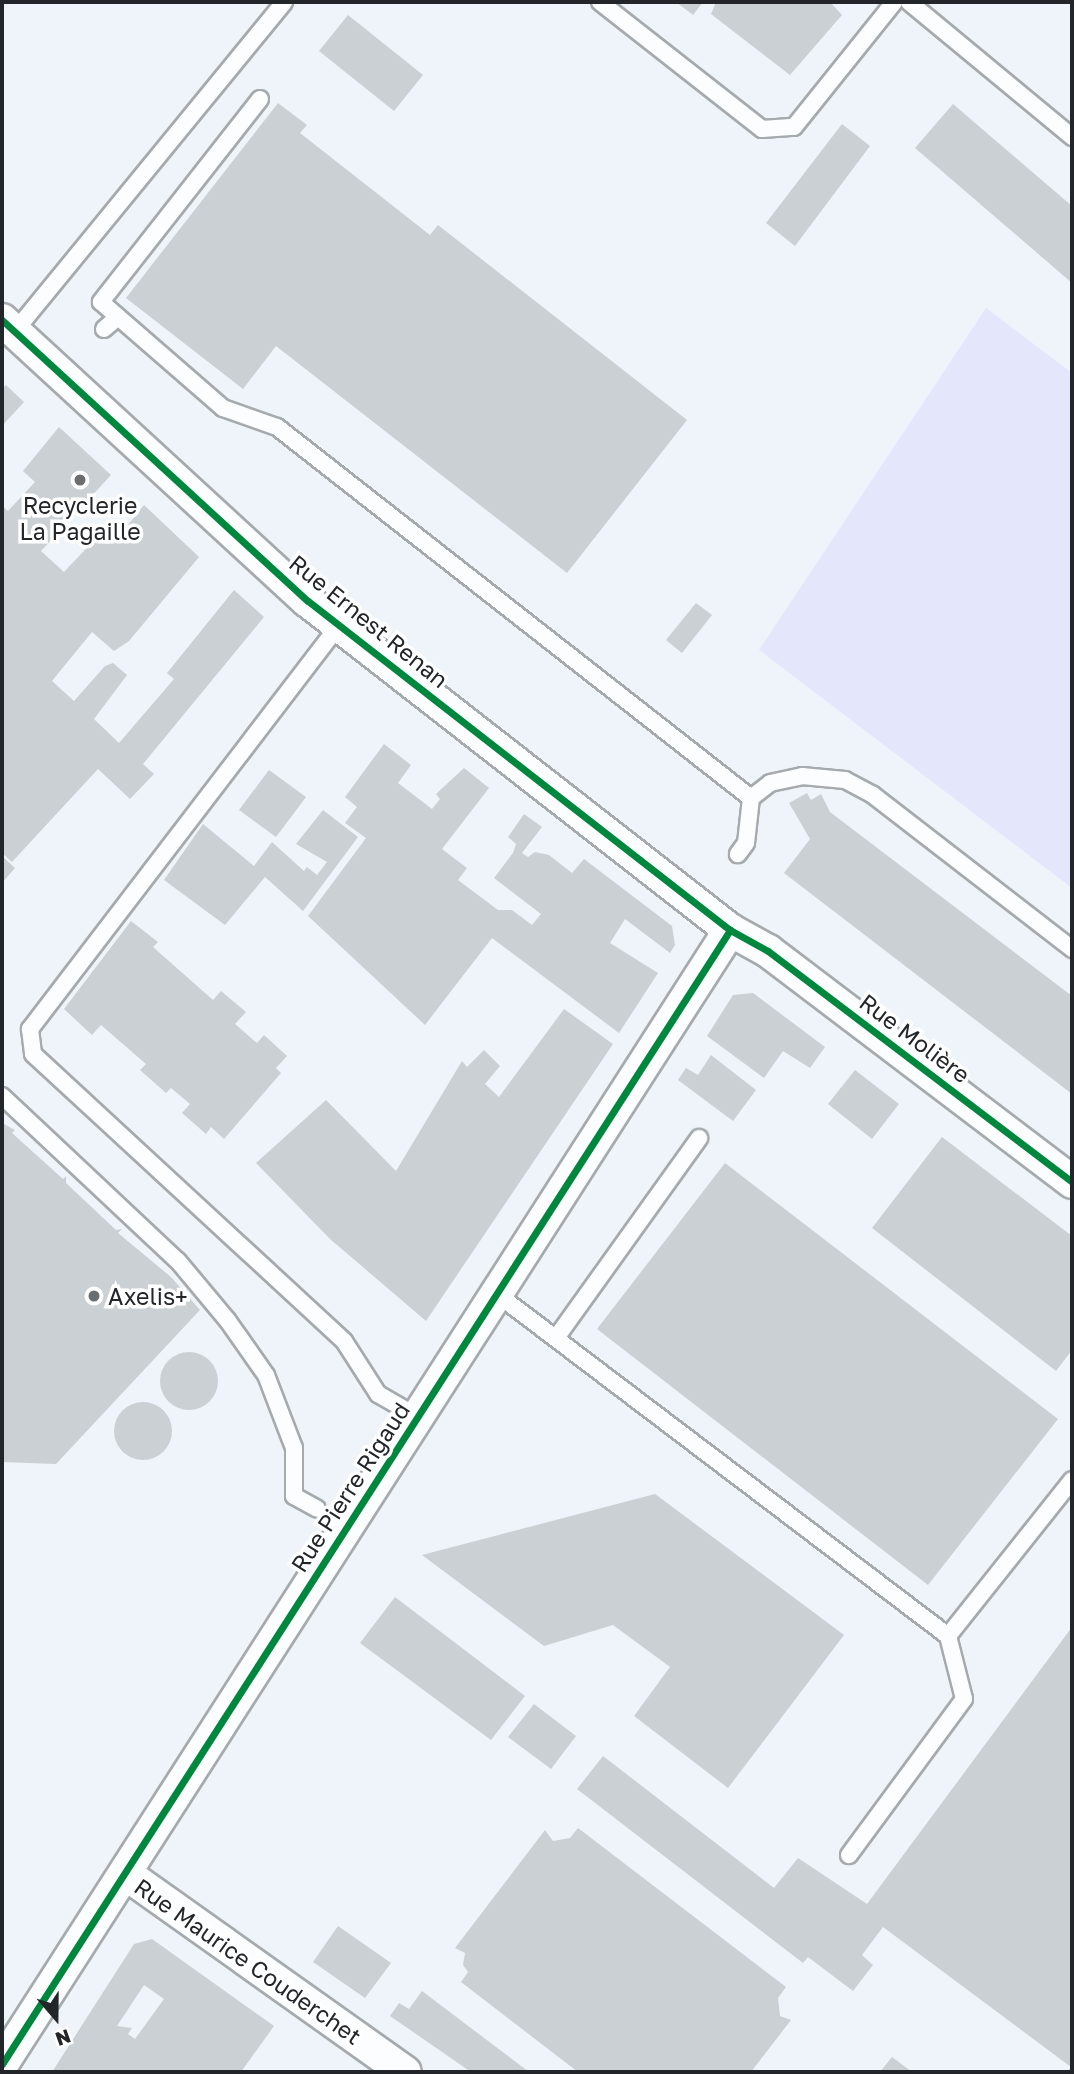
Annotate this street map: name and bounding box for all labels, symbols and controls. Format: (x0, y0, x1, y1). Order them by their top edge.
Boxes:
marker: Recyclerie La Pagaille (72, 472, 88, 488)
place label: Recyclerie La Pagaille (19, 491, 141, 545)
street label: Rue Ernest Renan (284, 549, 454, 693)
street label: Rue Molière (855, 988, 975, 1088)
place label: Axelis+ (108, 1282, 188, 1310)
marker: Axelis+ (86, 1288, 102, 1304)
street label: Rue Pierre Rigaud (285, 1397, 415, 1577)
street label: Rue Maurice Couderchet (129, 1872, 367, 2050)
north arrow (21, 1983, 91, 2053)
text: N (53, 2025, 74, 2051)

